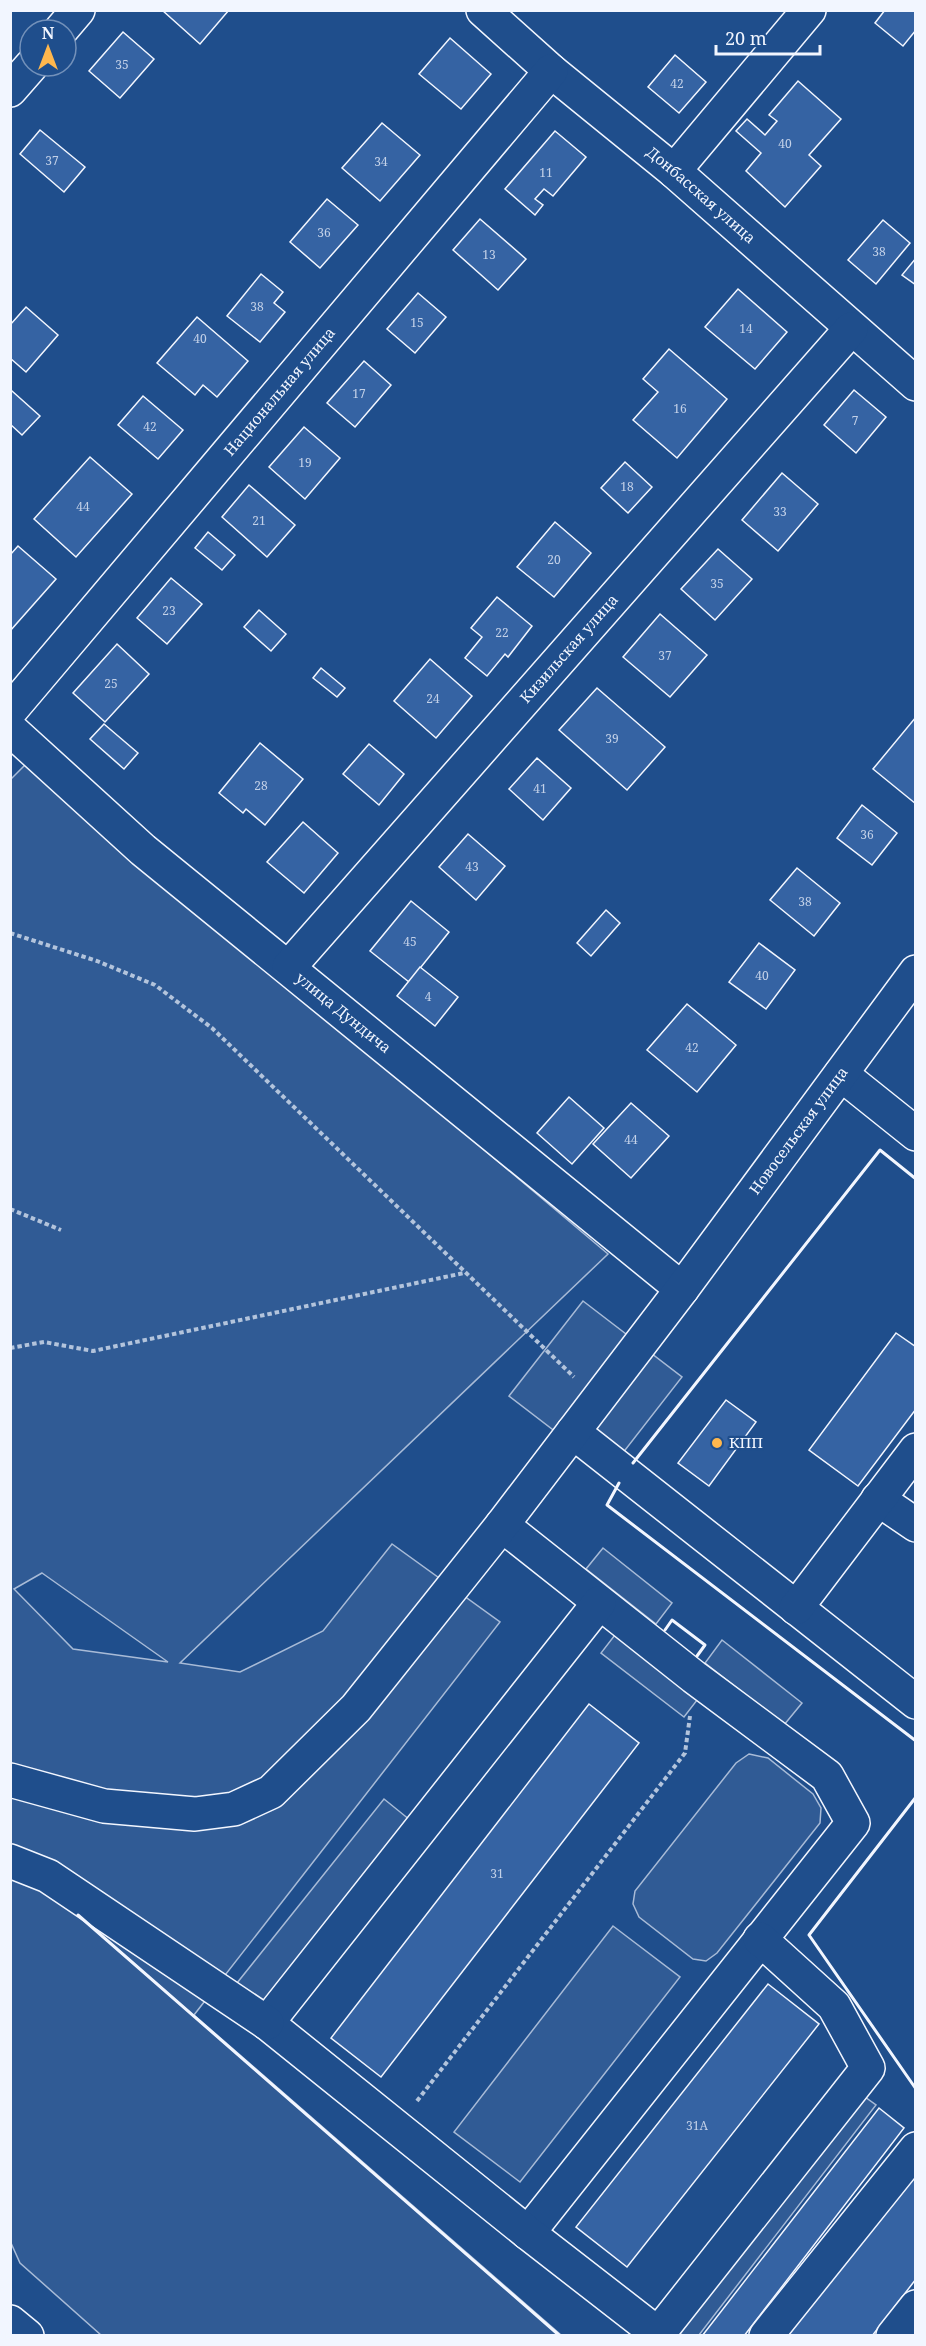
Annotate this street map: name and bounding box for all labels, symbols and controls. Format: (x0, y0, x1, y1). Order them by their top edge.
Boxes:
north arrow (18, 18, 78, 78)
scale bar (716, 18, 820, 56)
text: N (42, 22, 55, 44)
text: 20 m (725, 26, 767, 50)
house number: 35 (115, 56, 129, 73)
house number: 42 (670, 75, 684, 92)
house number: 40 (778, 135, 792, 152)
street label: Донбасская улица (643, 142, 760, 247)
house number: 37 (45, 152, 59, 169)
house number: 34 (374, 153, 388, 170)
house number: 11 (539, 164, 553, 181)
house number: 36 (317, 224, 331, 241)
house number: 38 (872, 243, 886, 260)
house number: 13 (482, 246, 496, 263)
house number: 38 (250, 298, 264, 315)
house number: 15 (410, 314, 424, 331)
house number: 14 (739, 320, 753, 337)
street label: Национальная улица (219, 323, 339, 460)
house number: 40 (193, 330, 207, 347)
house number: 17 (352, 385, 366, 402)
house number: 16 (673, 400, 687, 417)
house number: 7 (852, 412, 859, 429)
house number: 42 (143, 418, 157, 435)
house number: 19 (298, 454, 312, 471)
house number: 18 (620, 478, 634, 495)
house number: 44 (76, 498, 90, 515)
house number: 33 (773, 503, 787, 520)
house number: 21 (252, 512, 266, 529)
house number: 20 (547, 551, 561, 568)
house number: 35 (710, 575, 724, 592)
street label: Кизильская улица (515, 589, 622, 707)
house number: 23 (162, 602, 176, 619)
house number: 22 (495, 624, 509, 641)
house number: 37 (658, 647, 672, 664)
house number: 25 (104, 675, 118, 692)
house number: 24 (426, 690, 440, 707)
house number: 39 (605, 730, 619, 747)
house number: 28 (254, 777, 268, 794)
house number: 41 (533, 780, 547, 797)
house number: 36 (860, 826, 874, 843)
house number: 43 (465, 858, 479, 875)
house number: 38 (798, 893, 812, 910)
house number: 45 (403, 933, 417, 950)
street label: улица Дундича (292, 967, 396, 1057)
house number: 40 (755, 967, 769, 984)
house number: 4 (425, 988, 432, 1005)
house number: 42 (685, 1039, 699, 1056)
street label: Новосельская улица (744, 1062, 852, 1198)
house number: 44 (624, 1131, 638, 1148)
place label: КПП (729, 1432, 763, 1452)
marker: КПП (710, 1436, 724, 1450)
house number: 31 (490, 1865, 504, 1882)
house number: 31А (686, 2117, 708, 2134)

